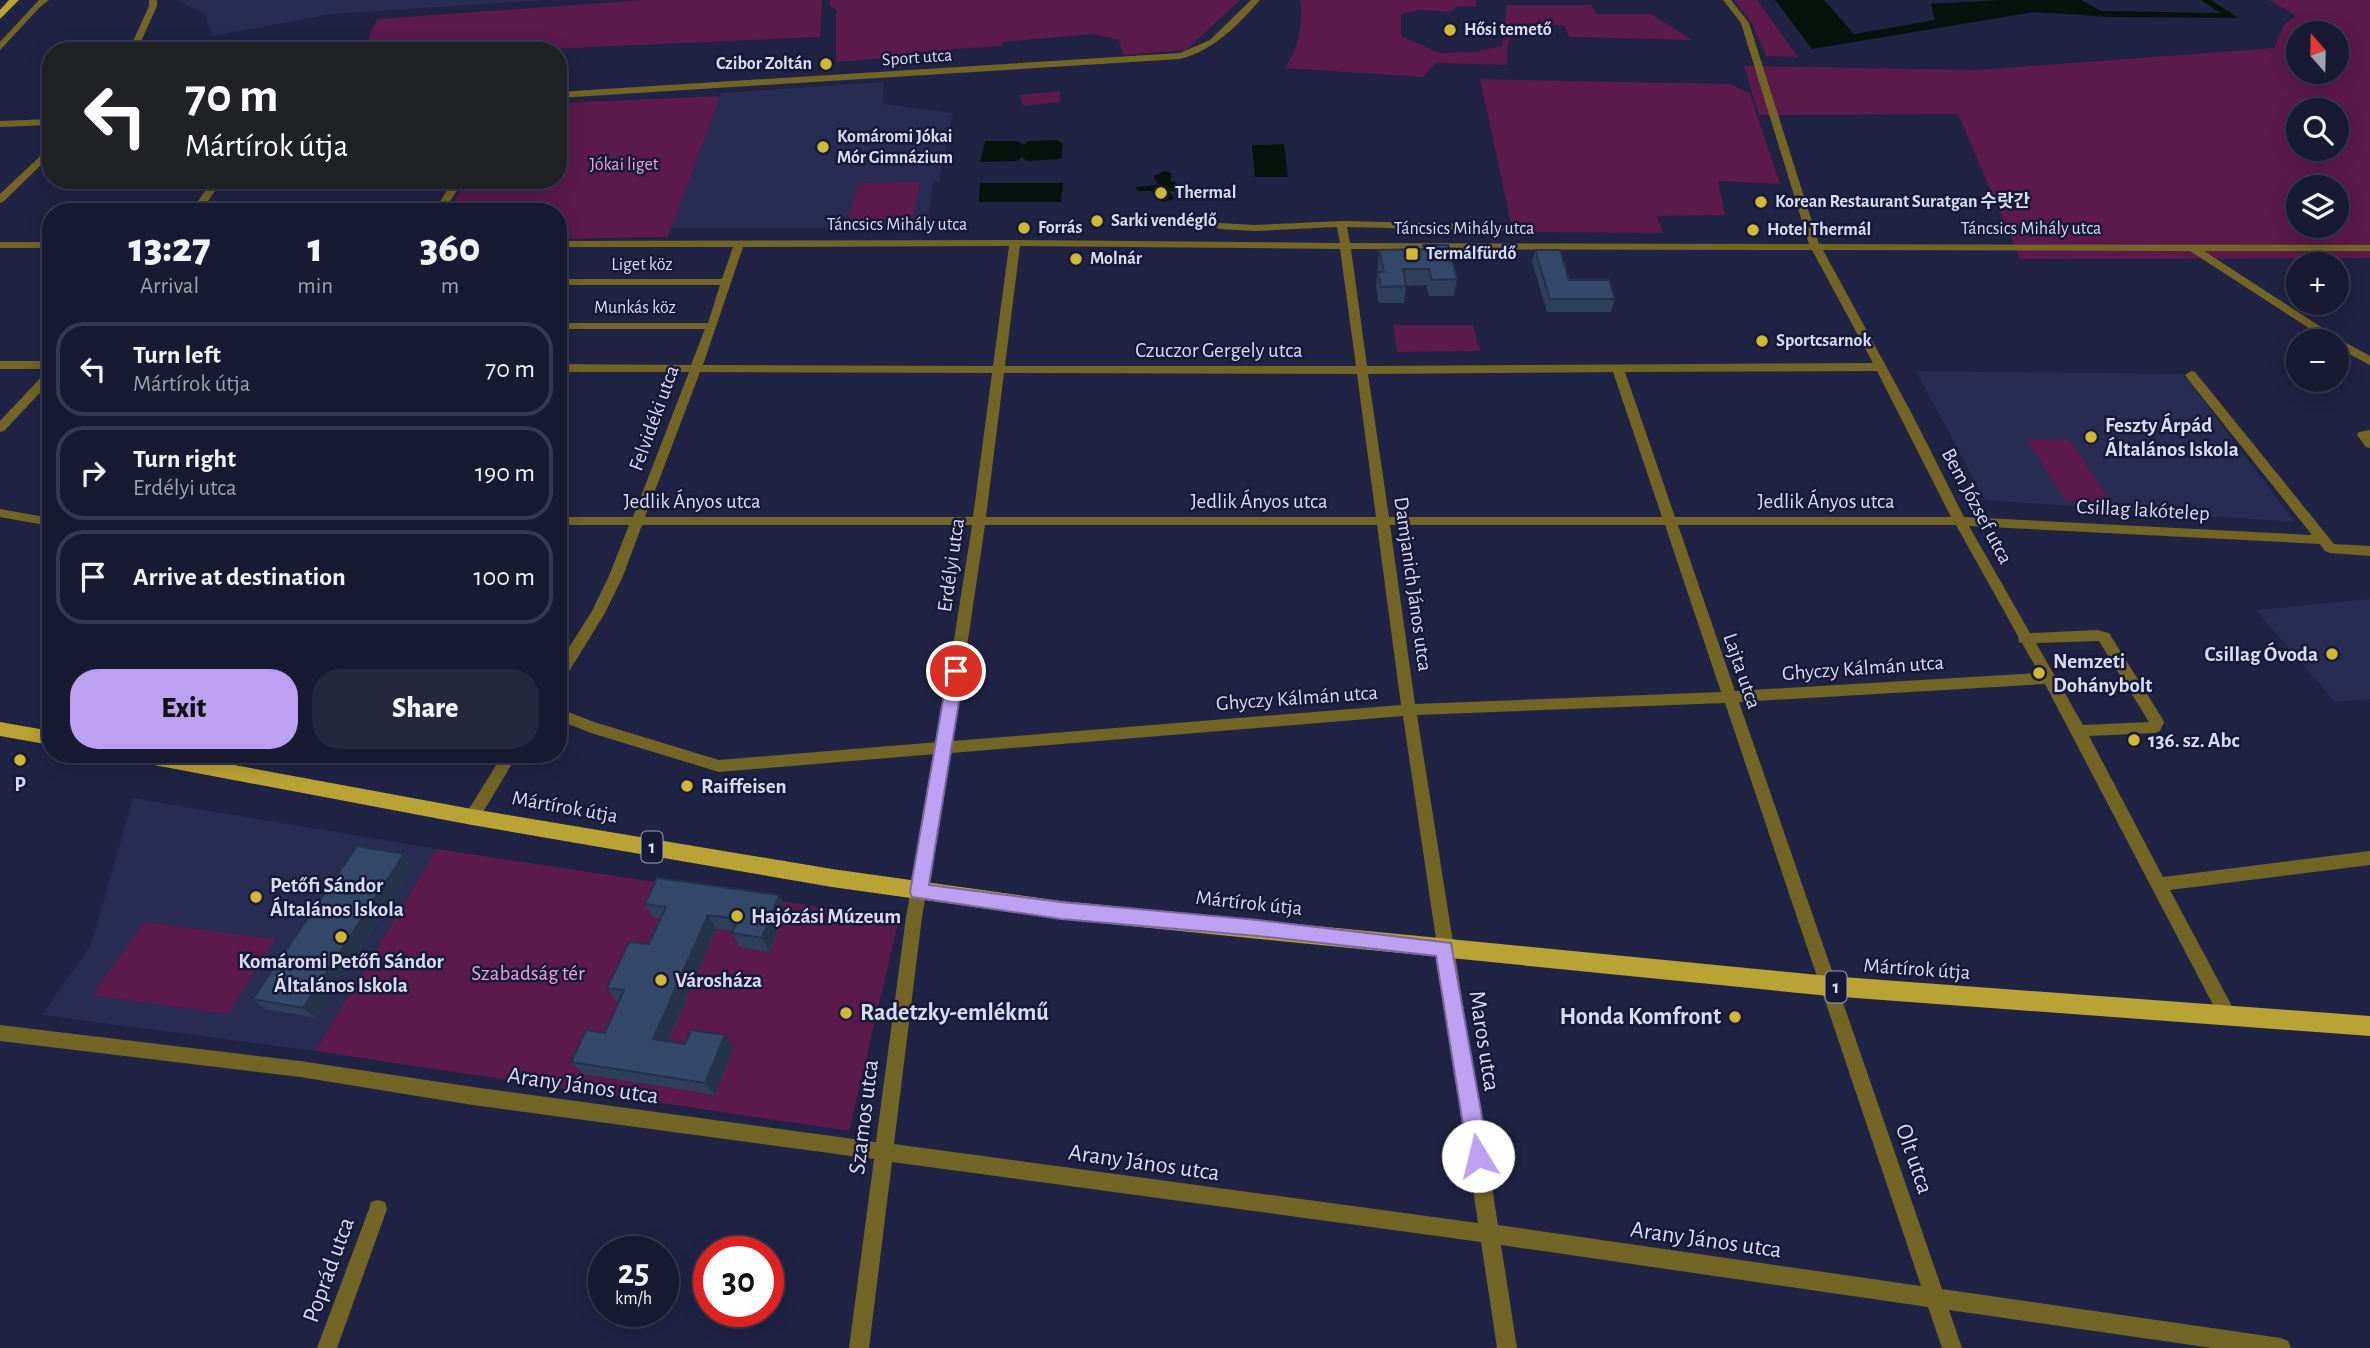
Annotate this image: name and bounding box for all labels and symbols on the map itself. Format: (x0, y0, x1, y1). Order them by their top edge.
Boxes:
place label: Hősi temető (1464, 21, 1552, 39)
north arrow (2286, 21, 2348, 84)
marker: Hősi temető (1442, 22, 1458, 38)
street label: Sport utca (881, 47, 953, 69)
place label: Czibor Zoltán (716, 55, 812, 73)
marker: Czibor Zoltán (818, 56, 834, 72)
place label: Komáromi Jókai Mór Gimnázium (837, 128, 953, 167)
marker: Komáromi Jókai Mór Gimnázium (815, 139, 831, 155)
park label: Jókai liget (589, 156, 659, 174)
place label: Thermal (1175, 184, 1236, 202)
marker: Thermal (1153, 185, 1169, 201)
place label: Korean Restaurant Suratgan 수랏간 (1775, 192, 2030, 211)
marker: Korean Restaurant Suratgan 수랏간 (1753, 194, 1769, 210)
place label: Sarki vendéglő (1111, 212, 1217, 230)
marker: Sarki vendéglő (1089, 213, 1105, 229)
street label: Táncsics Mihály utca (827, 216, 967, 234)
place label: Forrás (1038, 219, 1083, 237)
marker: Forrás (1016, 220, 1032, 236)
street label: Táncsics Mihály utca (1394, 220, 1534, 238)
street label: Táncsics Mihály utca (1961, 220, 2101, 238)
place label: Hotel Thermál (1767, 221, 1871, 239)
marker: Hotel Thermál (1745, 222, 1761, 238)
place label: Termálfürdő (1426, 245, 1517, 263)
marker: Termálfürdő (1404, 246, 1420, 262)
place label: Molnár (1090, 250, 1143, 268)
marker: Molnár (1068, 251, 1084, 267)
street label: Liget köz (611, 256, 673, 274)
street label: Munkás köz (594, 299, 676, 317)
place label: Sportcsarnok (1776, 332, 1871, 350)
marker: Sportcsarnok (1754, 333, 1770, 349)
street label: Czuczor Gergely utca (1135, 340, 1303, 361)
street label: Felvidéki utca (625, 362, 683, 474)
place label: Feszty Árpád Általános Iskola (2105, 412, 2239, 460)
marker: Feszty Árpád Általános Iskola (2083, 429, 2099, 445)
street label: Bem József utca (1938, 445, 2016, 568)
street label: Jedlik Ányos utca (623, 489, 761, 512)
street label: Jedlik Ányos utca (1190, 489, 1328, 512)
street label: Jedlik Ányos utca (1757, 489, 1895, 512)
street label: Damjanich János utca (1390, 495, 1436, 673)
street label: Csillag lakótelep (2076, 496, 2210, 524)
street label: Erdélyi utca (934, 516, 968, 613)
street label: Lajta utca (1719, 630, 1765, 712)
pin (926, 641, 986, 701)
place label: Csillag Óvoda (2204, 642, 2318, 665)
marker: Csillag Óvoda (2324, 646, 2340, 662)
place label: Nemzeti Dohánybolt (2053, 651, 2152, 696)
street label: Ghyczy Kálmán utca (1781, 652, 1945, 684)
marker: Nemzeti Dohánybolt (2031, 665, 2047, 681)
street label: Ghyczy Kálmán utca (1215, 682, 1379, 714)
place label: 136. sz. Abc (2148, 730, 2240, 751)
marker: 136. sz. Abc (2126, 732, 2142, 748)
marker: P (12, 752, 28, 768)
place label: P (14, 774, 26, 795)
place label: Raiffeisen (701, 776, 787, 797)
marker: Raiffeisen (679, 778, 695, 794)
street label: Mártírok útja (510, 787, 620, 827)
road number: 1 (642, 832, 662, 862)
place label: Petőfi Sándor Általános Iskola (270, 875, 404, 920)
street label: Mártírok útja (1195, 887, 1304, 919)
marker: Petőfi Sándor Általános Iskola (248, 889, 264, 905)
place label: Hajózási Múzeum (751, 906, 901, 927)
marker: Hajózási Múzeum (729, 908, 745, 924)
marker: Komáromi Petőfi Sándor Általános Iskola (333, 929, 349, 945)
place label: Komáromi Petőfi Sándor Általános Iskola (238, 951, 444, 996)
street label: Mártírok útja (1863, 955, 1971, 983)
park label: Szabadság tér (471, 963, 585, 984)
place label: Városháza (675, 970, 762, 991)
marker: Városháza (653, 972, 669, 988)
road number: 1 (1826, 972, 1846, 1002)
street label: Maros utca (1464, 989, 1504, 1093)
place label: Radetzky-emlékmű (860, 1001, 1049, 1025)
marker: Radetzky-emlékmű (838, 1005, 854, 1021)
place label: Honda Komfront (1559, 1005, 1721, 1029)
marker: Honda Komfront (1727, 1009, 1743, 1025)
street label: Szamos utca (845, 1058, 883, 1176)
street label: Arany János utca (506, 1063, 660, 1109)
position arrow (1441, 1119, 1515, 1193)
street label: Olt utca (1891, 1121, 1937, 1197)
street label: Arany János utca (1067, 1140, 1221, 1186)
street label: Poprád utca (299, 1214, 359, 1326)
street label: Arany János utca (1629, 1217, 1783, 1263)
speed limit sign: 30 (693, 1236, 784, 1327)

